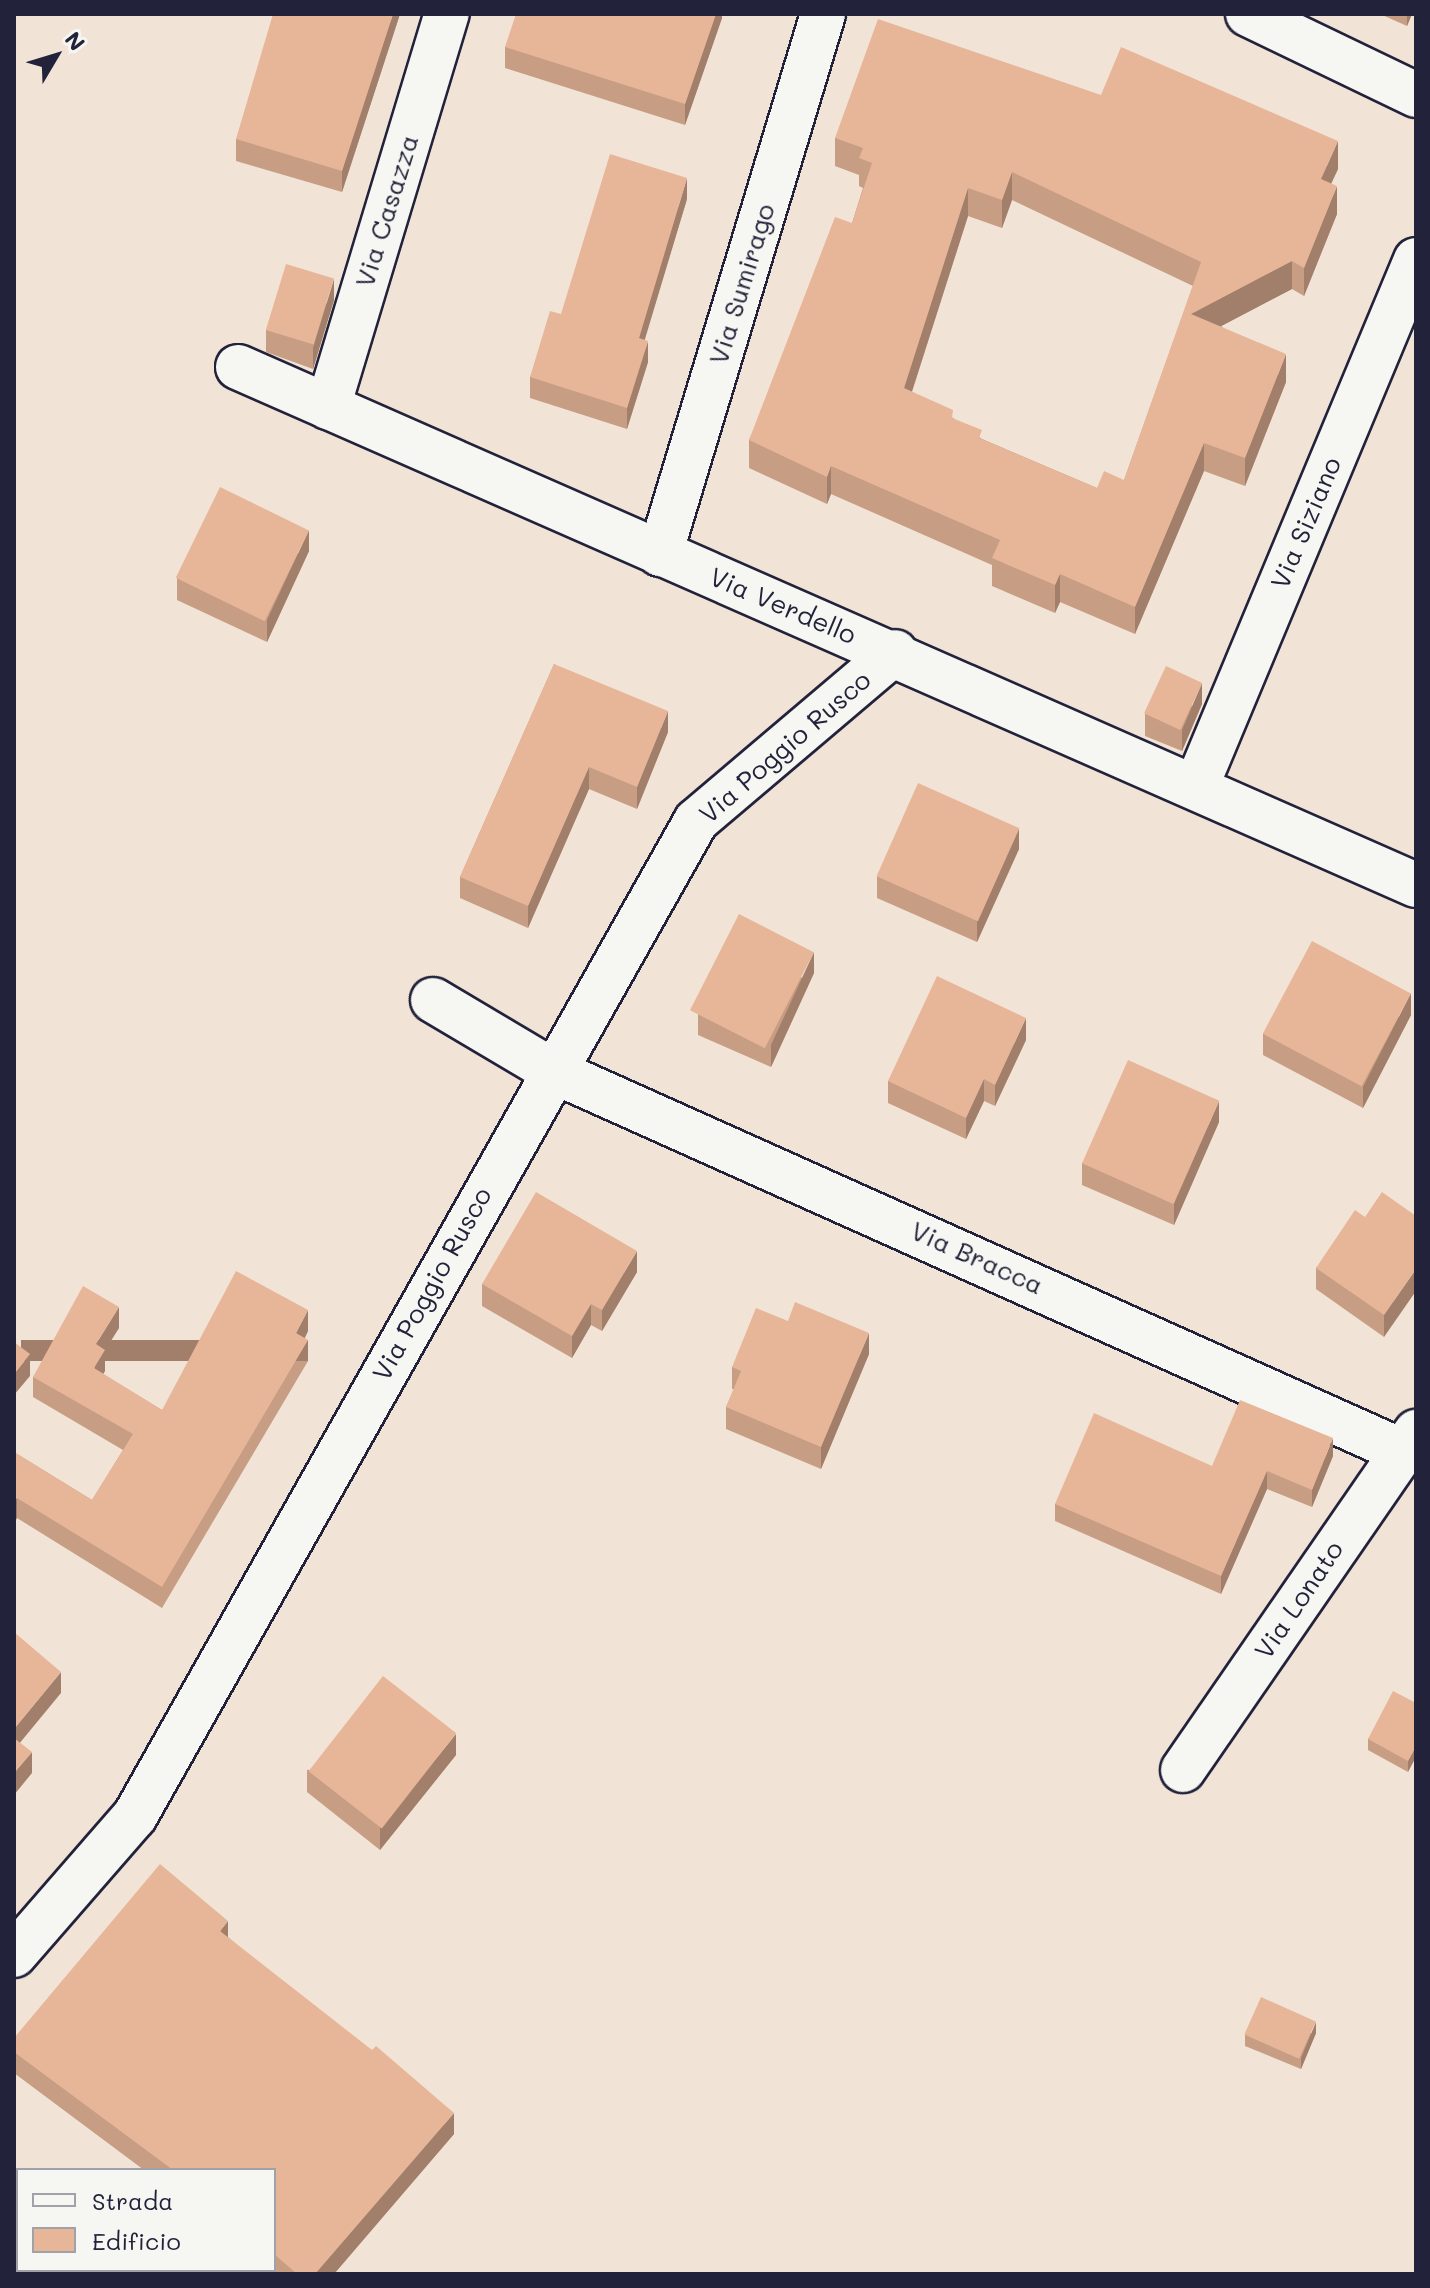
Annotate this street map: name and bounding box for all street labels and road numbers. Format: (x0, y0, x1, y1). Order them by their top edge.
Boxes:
street label: Via Casazza (349, 131, 425, 291)
street label: Via Sumirago (703, 200, 781, 368)
street label: Via Siziano (1264, 452, 1348, 594)
street label: Via Verdello (705, 561, 861, 651)
street label: Via Poggio Rusco (693, 664, 877, 830)
street label: Via Poggio Rusco (366, 1182, 498, 1386)
street label: Via Bracca (906, 1215, 1048, 1301)
street label: Via Lonato (1248, 1535, 1350, 1665)

